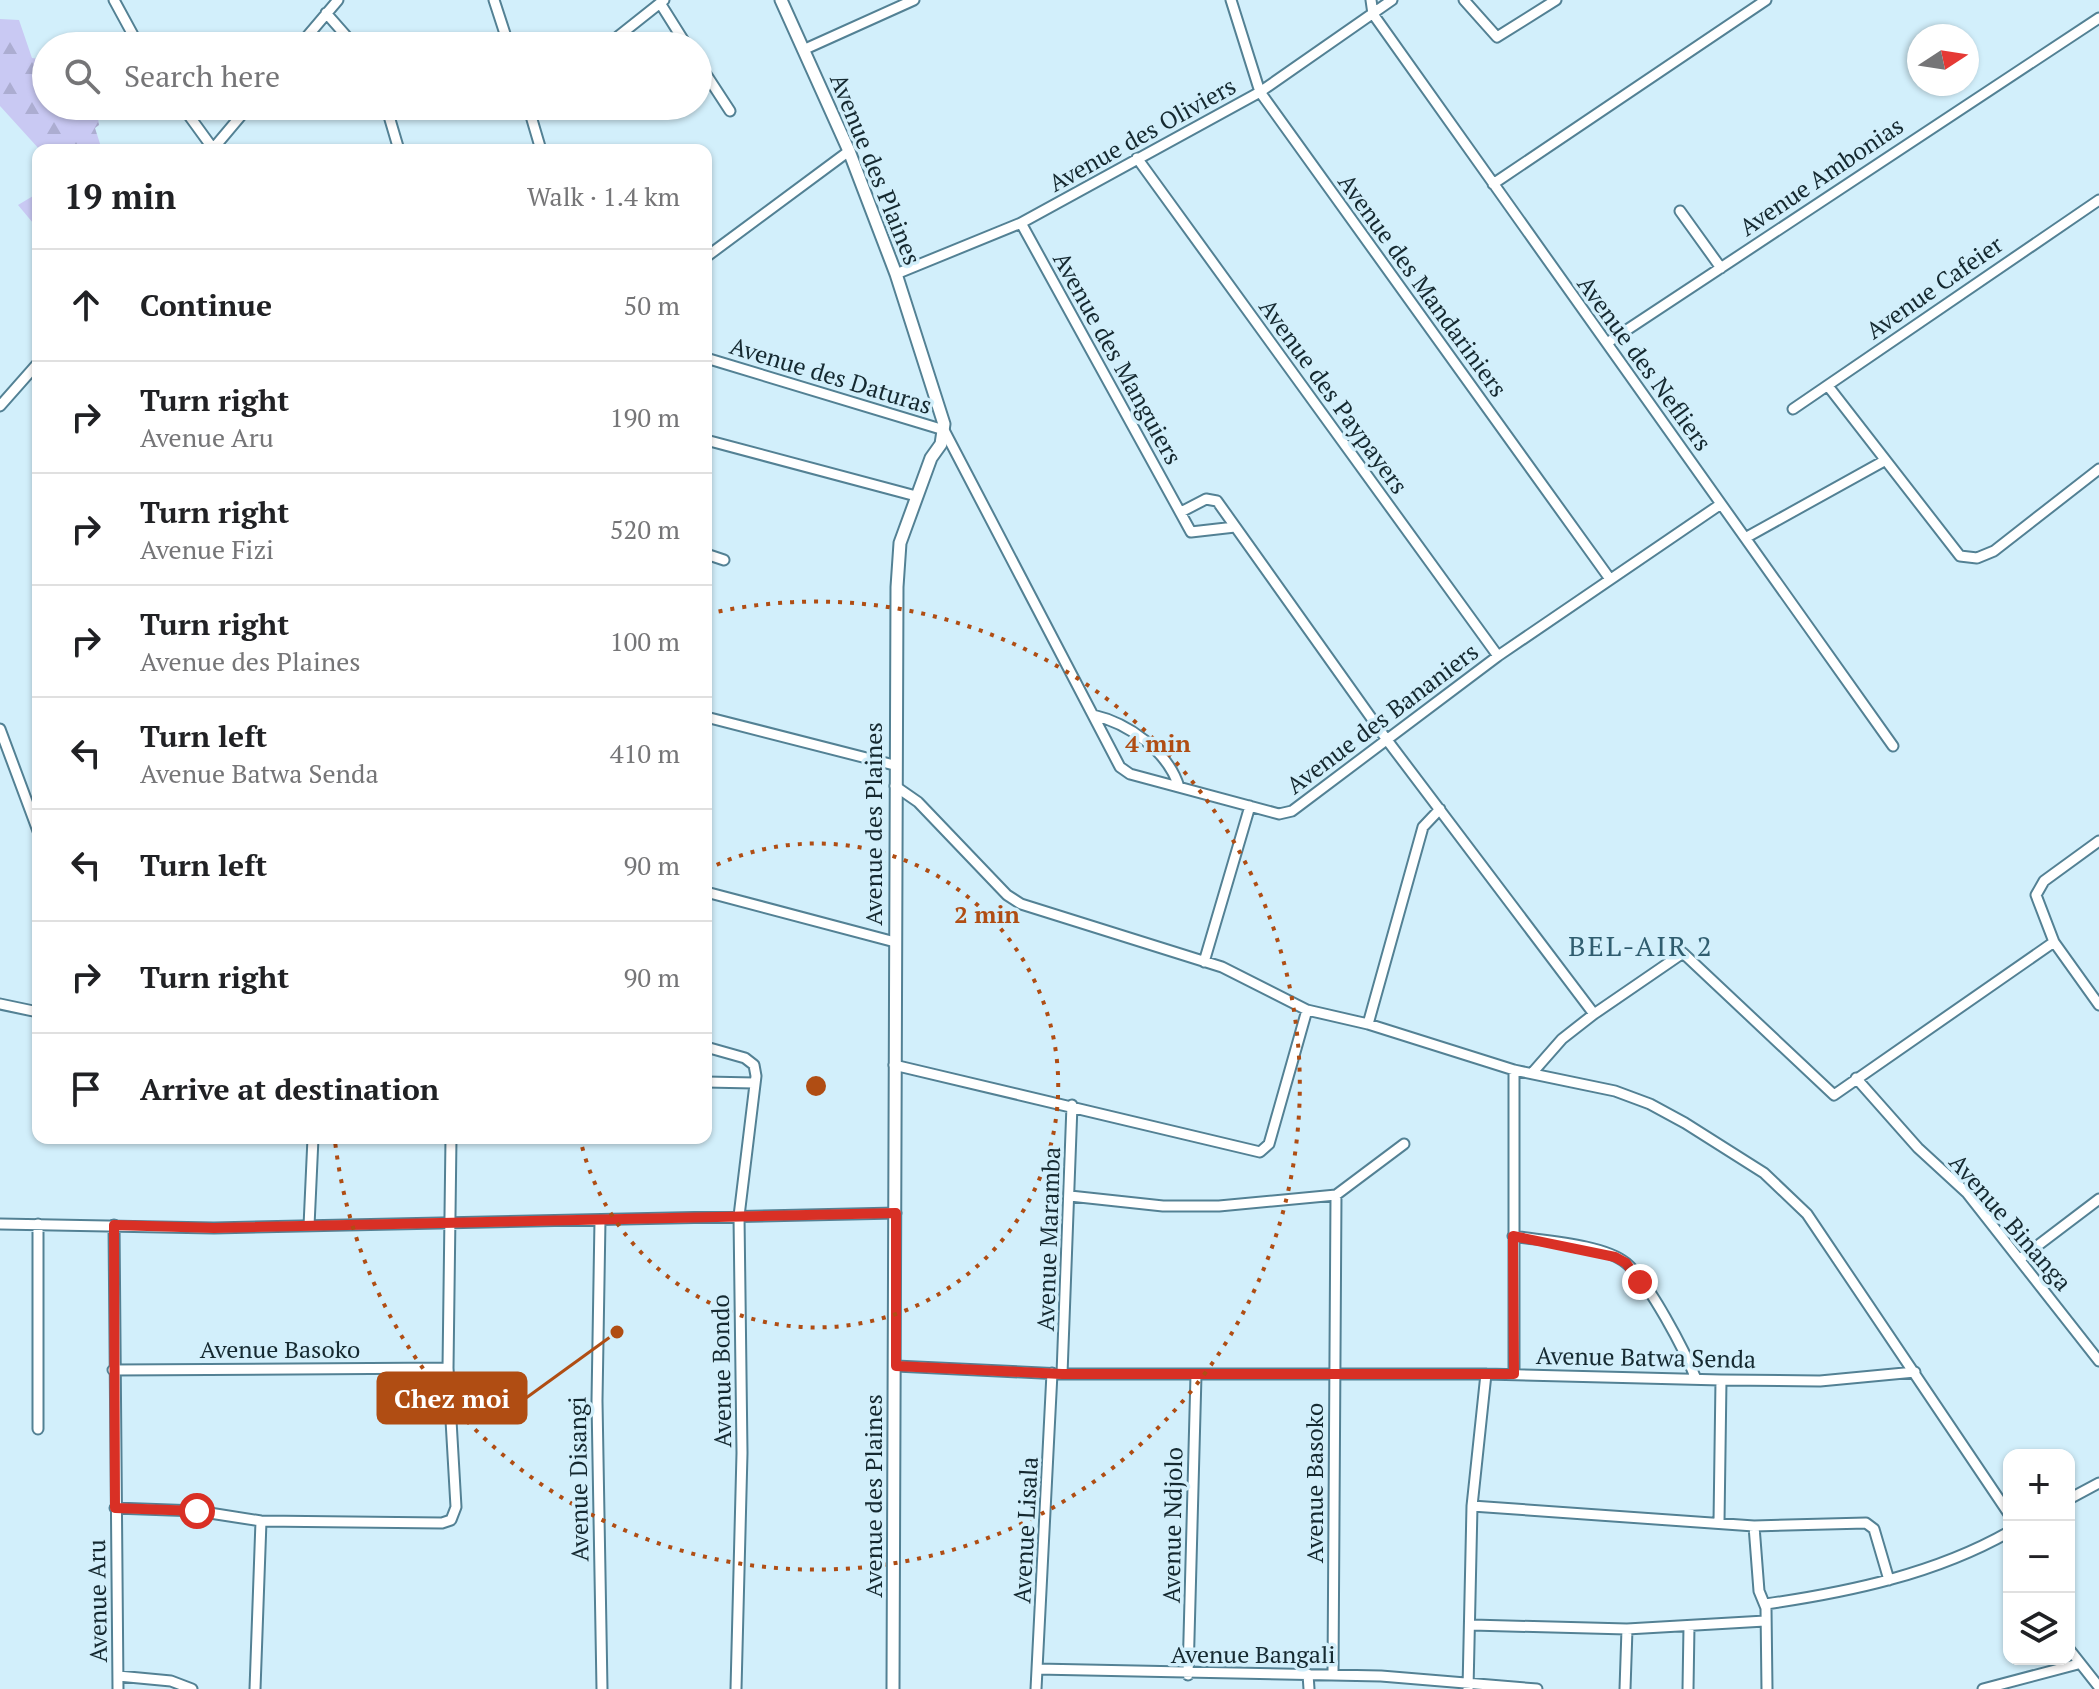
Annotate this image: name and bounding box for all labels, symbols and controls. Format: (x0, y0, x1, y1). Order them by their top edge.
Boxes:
north arrow (1907, 24, 1979, 96)
search box (32, 32, 712, 120)
icon: search (60, 54, 104, 98)
text: Search here (124, 56, 280, 96)
street label: Avenue des Plaines (823, 69, 929, 269)
street label: Avenue des Oliviers (1043, 69, 1241, 199)
street label: Avenue Ambonias (1733, 109, 1909, 243)
street label: Avenue des Mandariniers (1331, 167, 1515, 403)
text: 19 min (64, 174, 176, 219)
text: Walk · 1.4 km (527, 179, 680, 213)
street label: Avenue Cafeier (1859, 227, 2009, 346)
street label: Avenue des Manguiers (1046, 246, 1190, 470)
street label: Avenue des Nefliers (1571, 269, 1719, 457)
icon: ahead (64, 283, 108, 327)
text: Continue (140, 285, 272, 325)
text: 50 m (624, 288, 680, 322)
street label: Avenue des Paypayers (1252, 292, 1416, 500)
street label: Avenue des Daturas (726, 329, 936, 421)
text: Turn right (140, 380, 289, 420)
icon: right (64, 395, 108, 439)
text: 190 m (610, 400, 680, 434)
text: Avenue Aru (140, 420, 274, 454)
text: Turn right (140, 492, 289, 532)
icon: right (64, 507, 108, 551)
text: 520 m (610, 512, 680, 546)
text: Avenue Fizi (140, 532, 274, 566)
text: Turn right (140, 604, 289, 644)
icon: right (64, 619, 108, 663)
text: 100 m (610, 624, 680, 658)
street label: Avenue des Bananiers (1280, 635, 1484, 801)
text: Avenue des Plaines (140, 644, 361, 678)
text: Turn left (140, 716, 267, 756)
street label: Avenue des Plaines (857, 722, 889, 926)
text: 4 min (1125, 727, 1191, 759)
icon: left (64, 731, 108, 775)
text: 410 m (610, 736, 680, 770)
text: Avenue Batwa Senda (140, 756, 379, 790)
icon: left (64, 843, 108, 887)
text: Turn left (140, 845, 267, 885)
text: 90 m (624, 848, 680, 882)
text: 2 min (954, 898, 1020, 930)
district label: BEL-AIR 2 (1568, 927, 1714, 964)
icon: right (64, 955, 108, 999)
text: Turn right (140, 957, 289, 997)
text: 90 m (624, 960, 680, 994)
icon: arrive (64, 1067, 108, 1111)
text: Arrive at destination (140, 1069, 439, 1109)
centre of rings (802, 1072, 830, 1100)
street label: Avenue Maramba (1029, 1146, 1067, 1332)
street label: Avenue Binanga (1943, 1147, 2079, 1297)
route end (1622, 1264, 1658, 1300)
street label: Avenue Bondo (704, 1294, 738, 1448)
street label: Avenue Basoko (200, 1333, 360, 1365)
street label: Avenue Batwa Senda (1536, 1339, 1756, 1375)
callout: Chez moi (378, 1373, 526, 1423)
text: Chez moi (394, 1381, 510, 1415)
street label: Avenue des Plaines (857, 1394, 889, 1598)
street label: Avenue Disangi (561, 1396, 595, 1562)
street label: Avenue Basoko (1298, 1403, 1330, 1563)
street label: Avenue Ndjolo (1155, 1447, 1189, 1603)
map controls (2003, 1449, 2075, 1665)
button: + (2003, 1449, 2075, 1521)
street label: Avenue Lisala (1005, 1456, 1045, 1604)
route start (179, 1493, 215, 1529)
button: − (2003, 1521, 2075, 1593)
street label: Avenue Aru (80, 1539, 114, 1663)
button: layers (2003, 1593, 2075, 1665)
street label: Avenue Bangali (1171, 1638, 1335, 1670)

